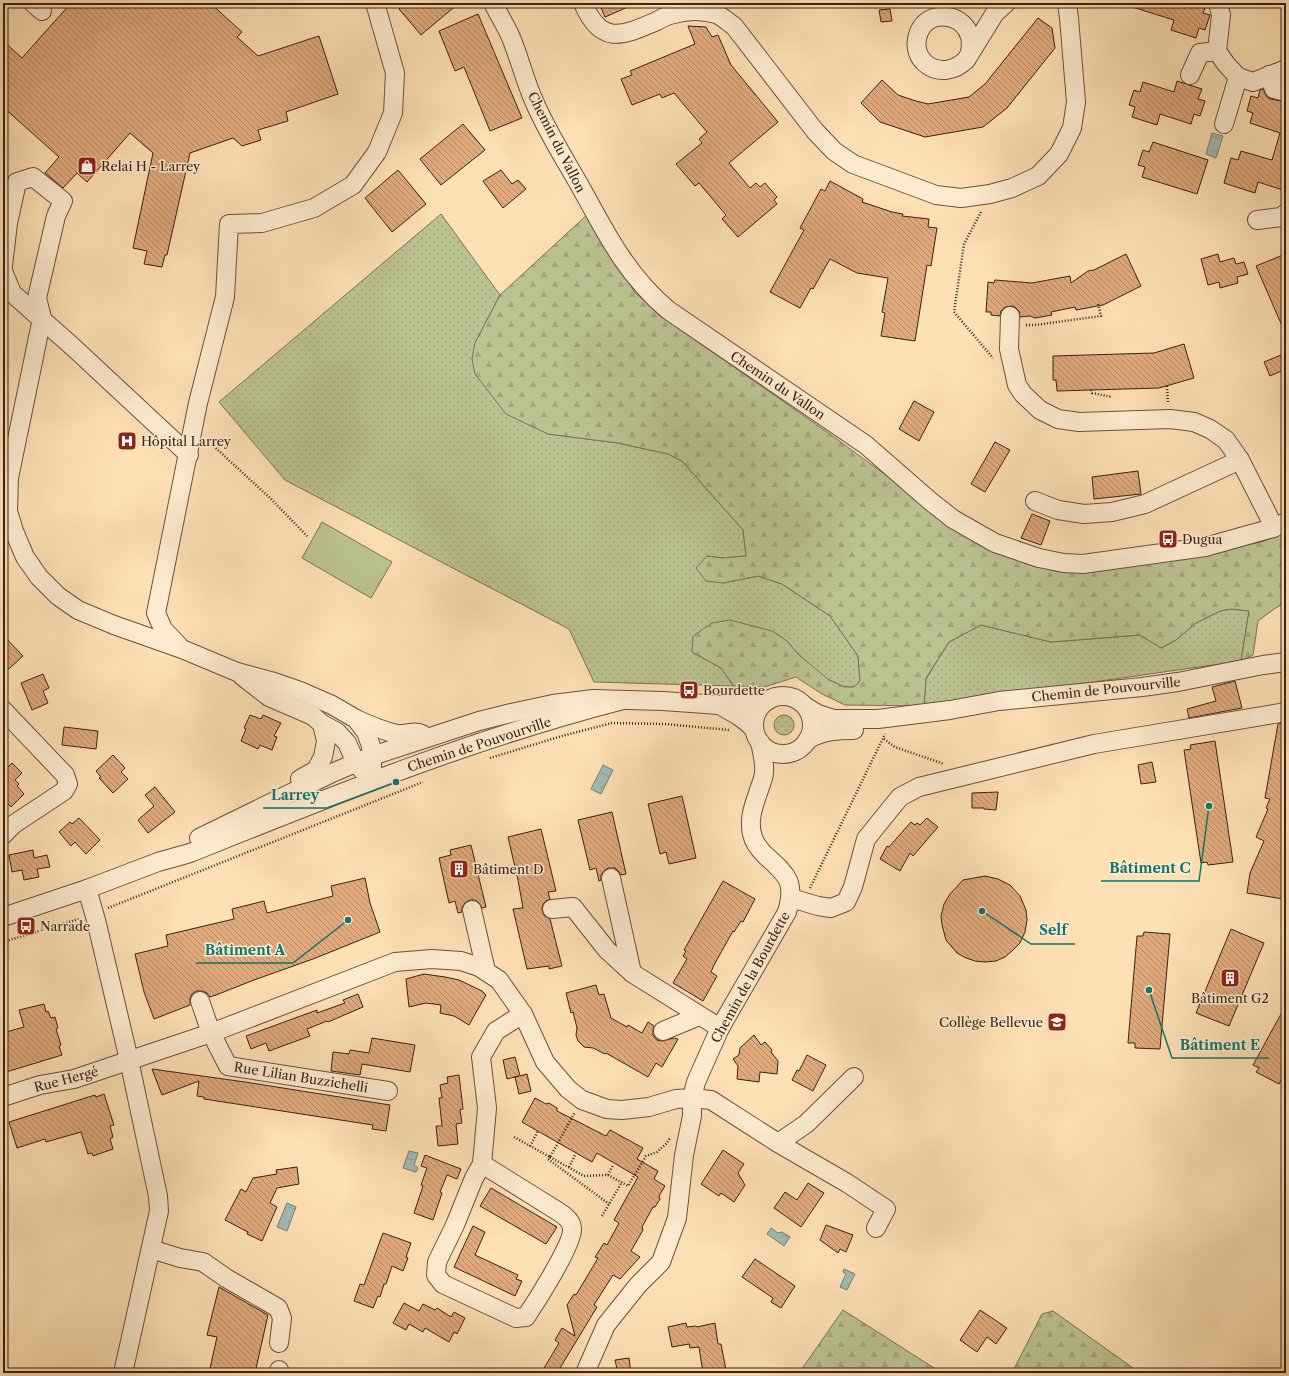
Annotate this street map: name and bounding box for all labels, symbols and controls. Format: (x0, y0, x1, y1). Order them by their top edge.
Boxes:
street label: Chemin du Vallon (525, 89, 589, 195)
shop icon: Relai H - Larrey (76, 155, 98, 177)
place label: Relai H - Larrey (101, 158, 201, 174)
street label: Chemin du Vallon (728, 347, 828, 423)
hospital icon: Hôpital Larrey (116, 430, 138, 452)
place label: Hôpital Larrey (141, 433, 232, 449)
bus stop icon: Dugua (1157, 528, 1179, 550)
place label: Dugua (1182, 531, 1222, 547)
street label: Chemin de Pouvourville (1031, 673, 1181, 705)
bus stop icon: Bourdette (678, 679, 700, 701)
place label: Bourdette (703, 682, 765, 698)
street label: Chemin de Pouvourville (405, 713, 553, 775)
callout: Larrey (263, 782, 327, 808)
text: Larrey (271, 786, 319, 804)
callout: Bâtiment C (1101, 855, 1199, 881)
building icon: Bâtiment D (448, 858, 470, 880)
text: Bâtiment C (1109, 859, 1191, 877)
place label: Bâtiment D (473, 861, 544, 877)
street label: Chemin de la Bourdette (707, 908, 793, 1046)
bus stop icon: Narrade (15, 915, 37, 937)
place label: Narrade (40, 918, 90, 934)
callout: Self (1031, 918, 1075, 944)
text: Self (1039, 921, 1069, 939)
callout: Bâtiment A (196, 937, 293, 963)
text: Bâtiment A (205, 941, 286, 959)
building icon: Bâtiment G2 (1219, 967, 1241, 989)
place label: Bâtiment G2 (1191, 990, 1269, 1006)
school or university icon: Collège Bellevue (1046, 1011, 1068, 1033)
place label: Collège Bellevue (939, 1014, 1043, 1030)
callout: Bâtiment E (1172, 1032, 1269, 1058)
text: Bâtiment E (1180, 1036, 1260, 1054)
street label: Rue Lilian Buzzichelli (233, 1059, 369, 1095)
street label: Rue Hergé (32, 1063, 100, 1095)

